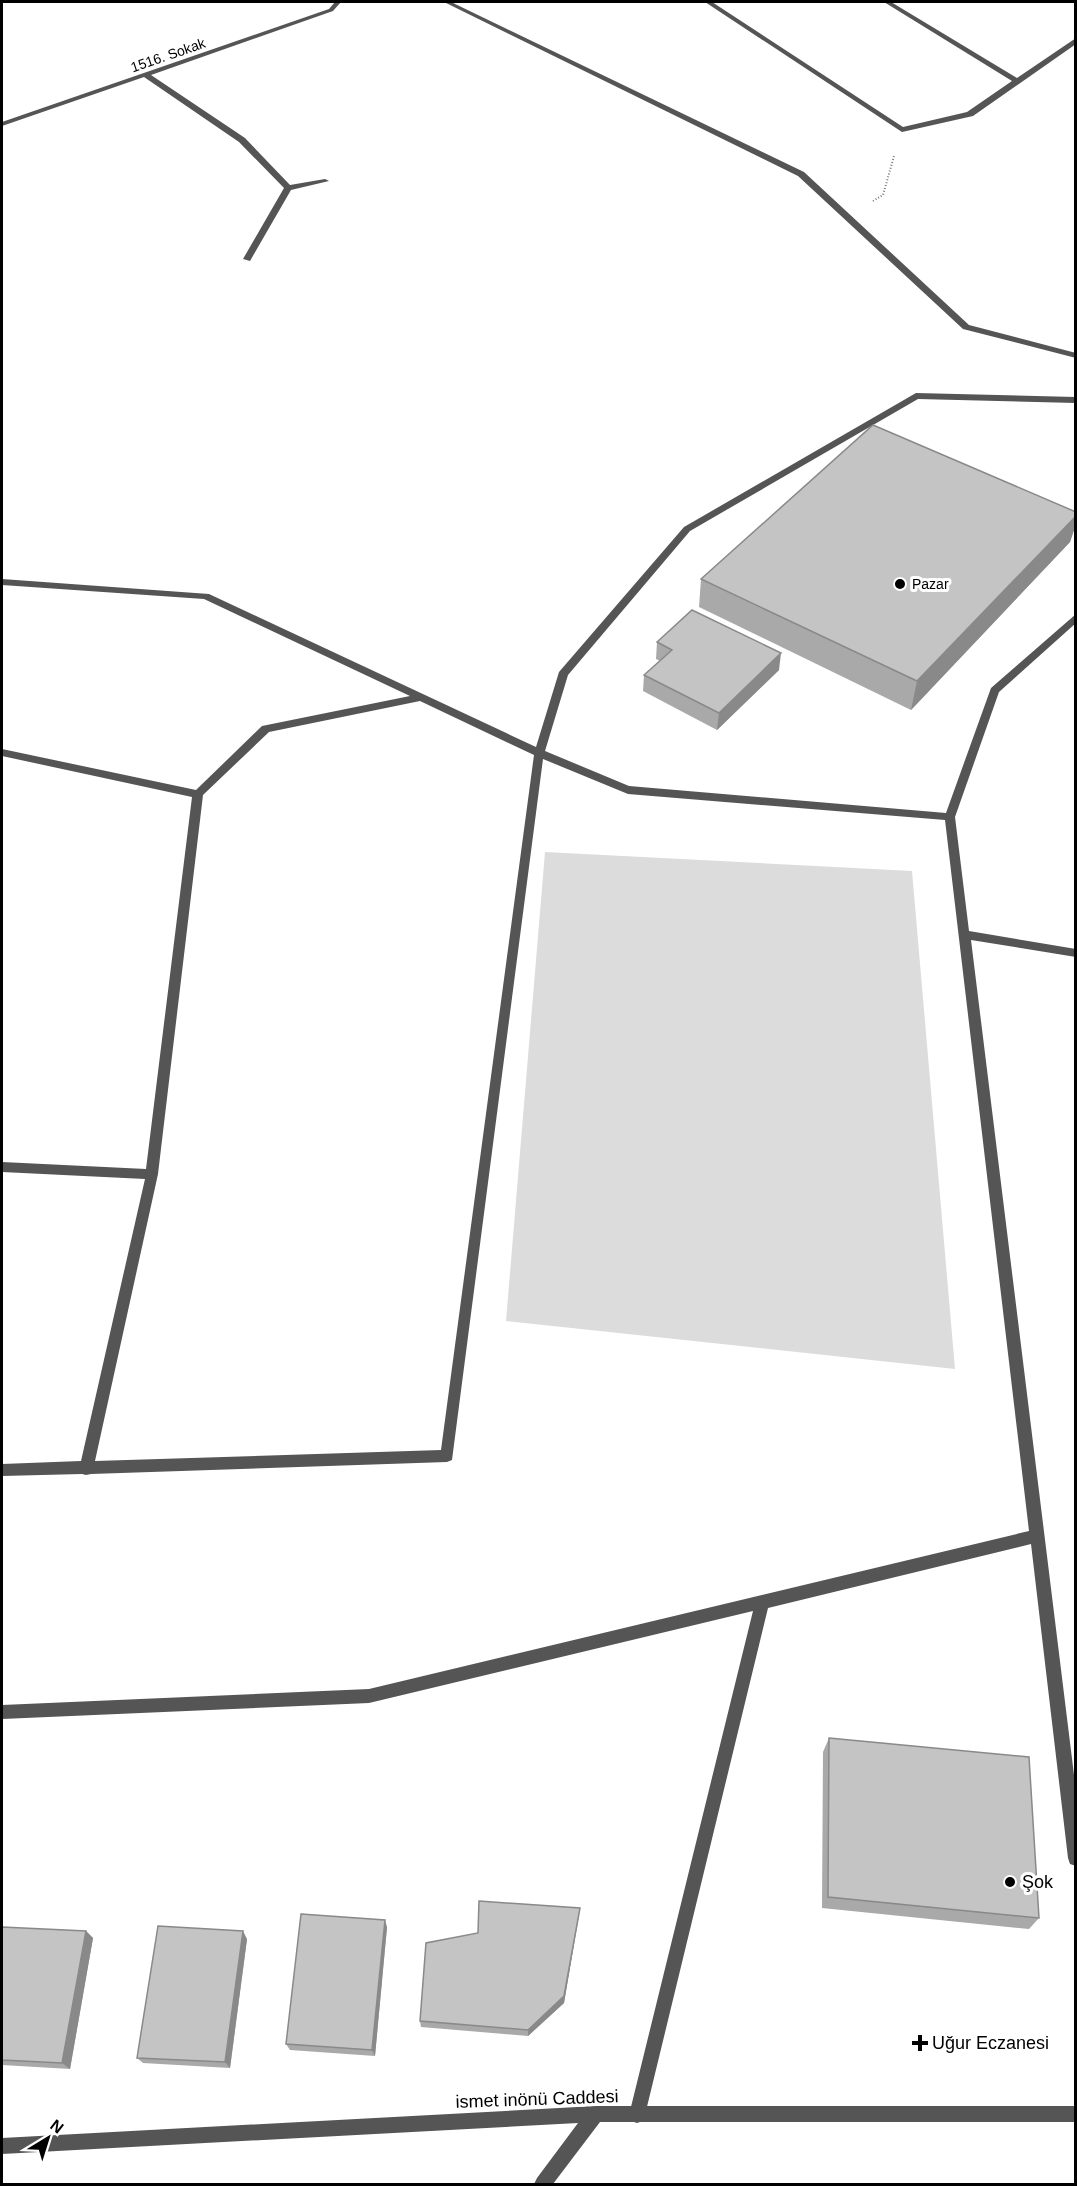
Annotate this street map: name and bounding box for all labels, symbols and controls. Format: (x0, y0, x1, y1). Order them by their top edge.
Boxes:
street label: 1516. Sokak (129, 34, 208, 75)
place label: Pazar (912, 576, 949, 592)
marker: Pazar (893, 577, 907, 591)
place label: Şok (1022, 1872, 1054, 1892)
marker: Şok (1003, 1875, 1017, 1889)
place label: Uğur Eczanesi (932, 2033, 1049, 2053)
marker: Uğur Eczanesi (913, 2036, 927, 2050)
street label: ismet inönü Caddesi (455, 2086, 619, 2112)
north arrow (18, 2108, 78, 2168)
text: N (47, 2116, 67, 2137)

